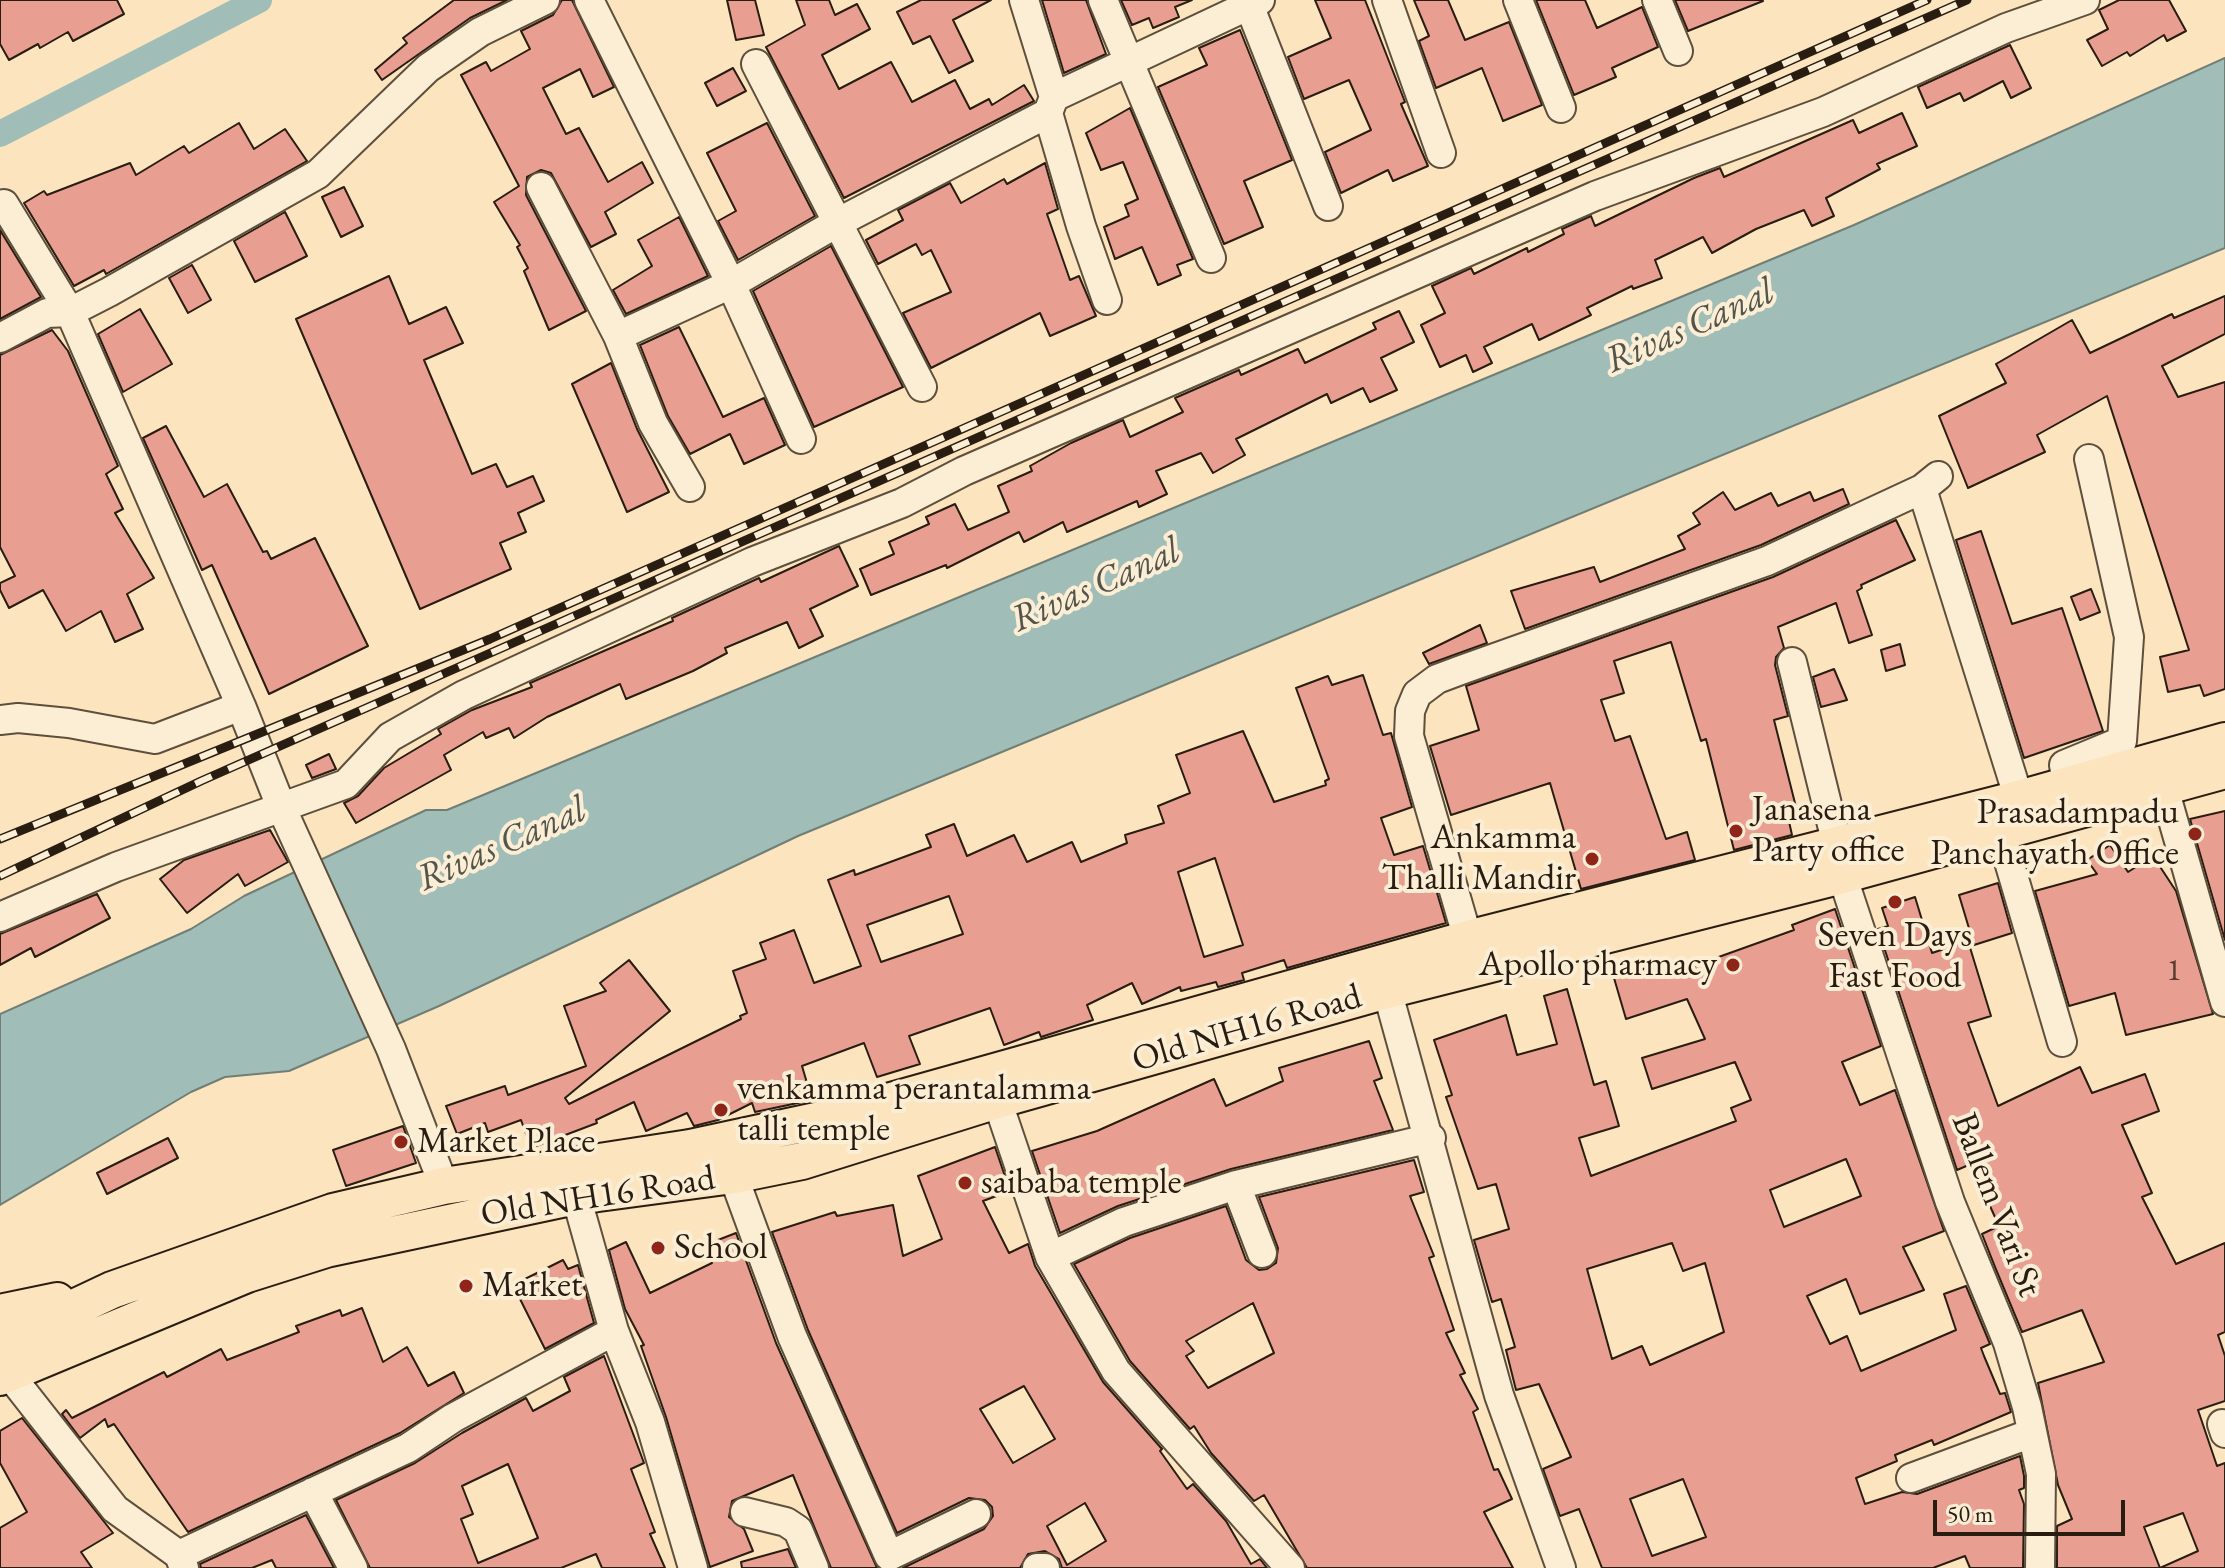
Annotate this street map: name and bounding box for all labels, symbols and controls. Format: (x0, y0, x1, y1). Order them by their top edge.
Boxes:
water label: Rivas Canal (1598, 270, 1782, 384)
water label: Rivas Canal (1004, 529, 1188, 643)
water label: Rivas Canal (410, 788, 594, 902)
place label: Janasena Party office (1752, 788, 1904, 873)
place label: Prasadampadu Panchayath Office (1930, 791, 2179, 876)
place label: Ankamma Thalli Mandir (1382, 816, 1576, 901)
marker: Janasena Party office (1727, 822, 1745, 840)
marker: Prasadampadu Panchayath Office (2186, 825, 2204, 843)
marker: Ankamma Thalli Mandir (1583, 850, 1601, 868)
marker: Seven Days Fast Food (1886, 893, 1904, 911)
place label: Seven Days Fast Food (1818, 914, 1972, 999)
place label: Apollo pharmacy (1479, 943, 1717, 987)
house number: 1 (2166, 952, 2182, 990)
marker: Apollo pharmacy (1724, 956, 1742, 974)
street label: Old NH16 Road (1127, 976, 1367, 1082)
place label: venkamma perantalamma talli temple (737, 1067, 1091, 1152)
marker: venkamma perantalamma talli temple (712, 1101, 730, 1119)
street label: Ballem Vari St (1941, 1107, 2051, 1303)
place label: Market Place (417, 1120, 595, 1164)
marker: Market Place (392, 1133, 410, 1151)
street label: Old NH16 Road (478, 1157, 718, 1237)
place label: saibaba temple (981, 1161, 1182, 1205)
marker: saibaba temple (956, 1174, 974, 1192)
place label: School (674, 1226, 768, 1270)
marker: School (649, 1239, 667, 1257)
place label: Market (482, 1264, 582, 1308)
marker: Market (457, 1277, 475, 1295)
scale bar (1937, 1484, 2129, 1534)
text: 50 m (1947, 1498, 1994, 1529)

